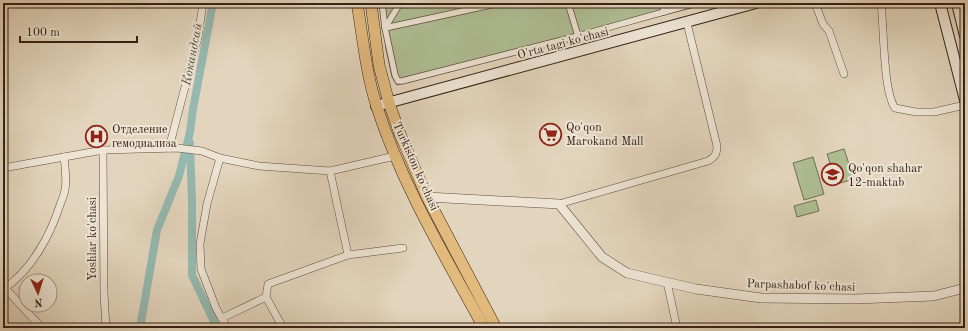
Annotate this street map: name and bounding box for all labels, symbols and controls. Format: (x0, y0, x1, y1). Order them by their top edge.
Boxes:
scale bar (20, 18, 137, 44)
water label: Кокандсай (180, 22, 205, 87)
street label: O'rta tagi ko'chasi (516, 26, 610, 62)
text: 100 m (26, 27, 60, 39)
street label: Turkiston ko'chasi (390, 120, 440, 213)
supermarket icon: Qo'qon Marokand Mall (538, 121, 564, 147)
place label: Qo'qon Marokand Mall (566, 122, 644, 148)
hospital icon: Отделение гемодиализа (84, 123, 110, 149)
place label: Отделение гемодиализа (112, 124, 177, 150)
school or university icon: Qo'qon shahar 12-maktab (819, 162, 845, 188)
place label: Qo'qon shahar 12-maktab (848, 163, 922, 189)
street label: Yoshlar ko'chasi (87, 197, 99, 281)
north arrow (18, 273, 58, 313)
street label: Parpashabof ko'chasi (746, 278, 856, 294)
text: N (33, 296, 43, 307)

